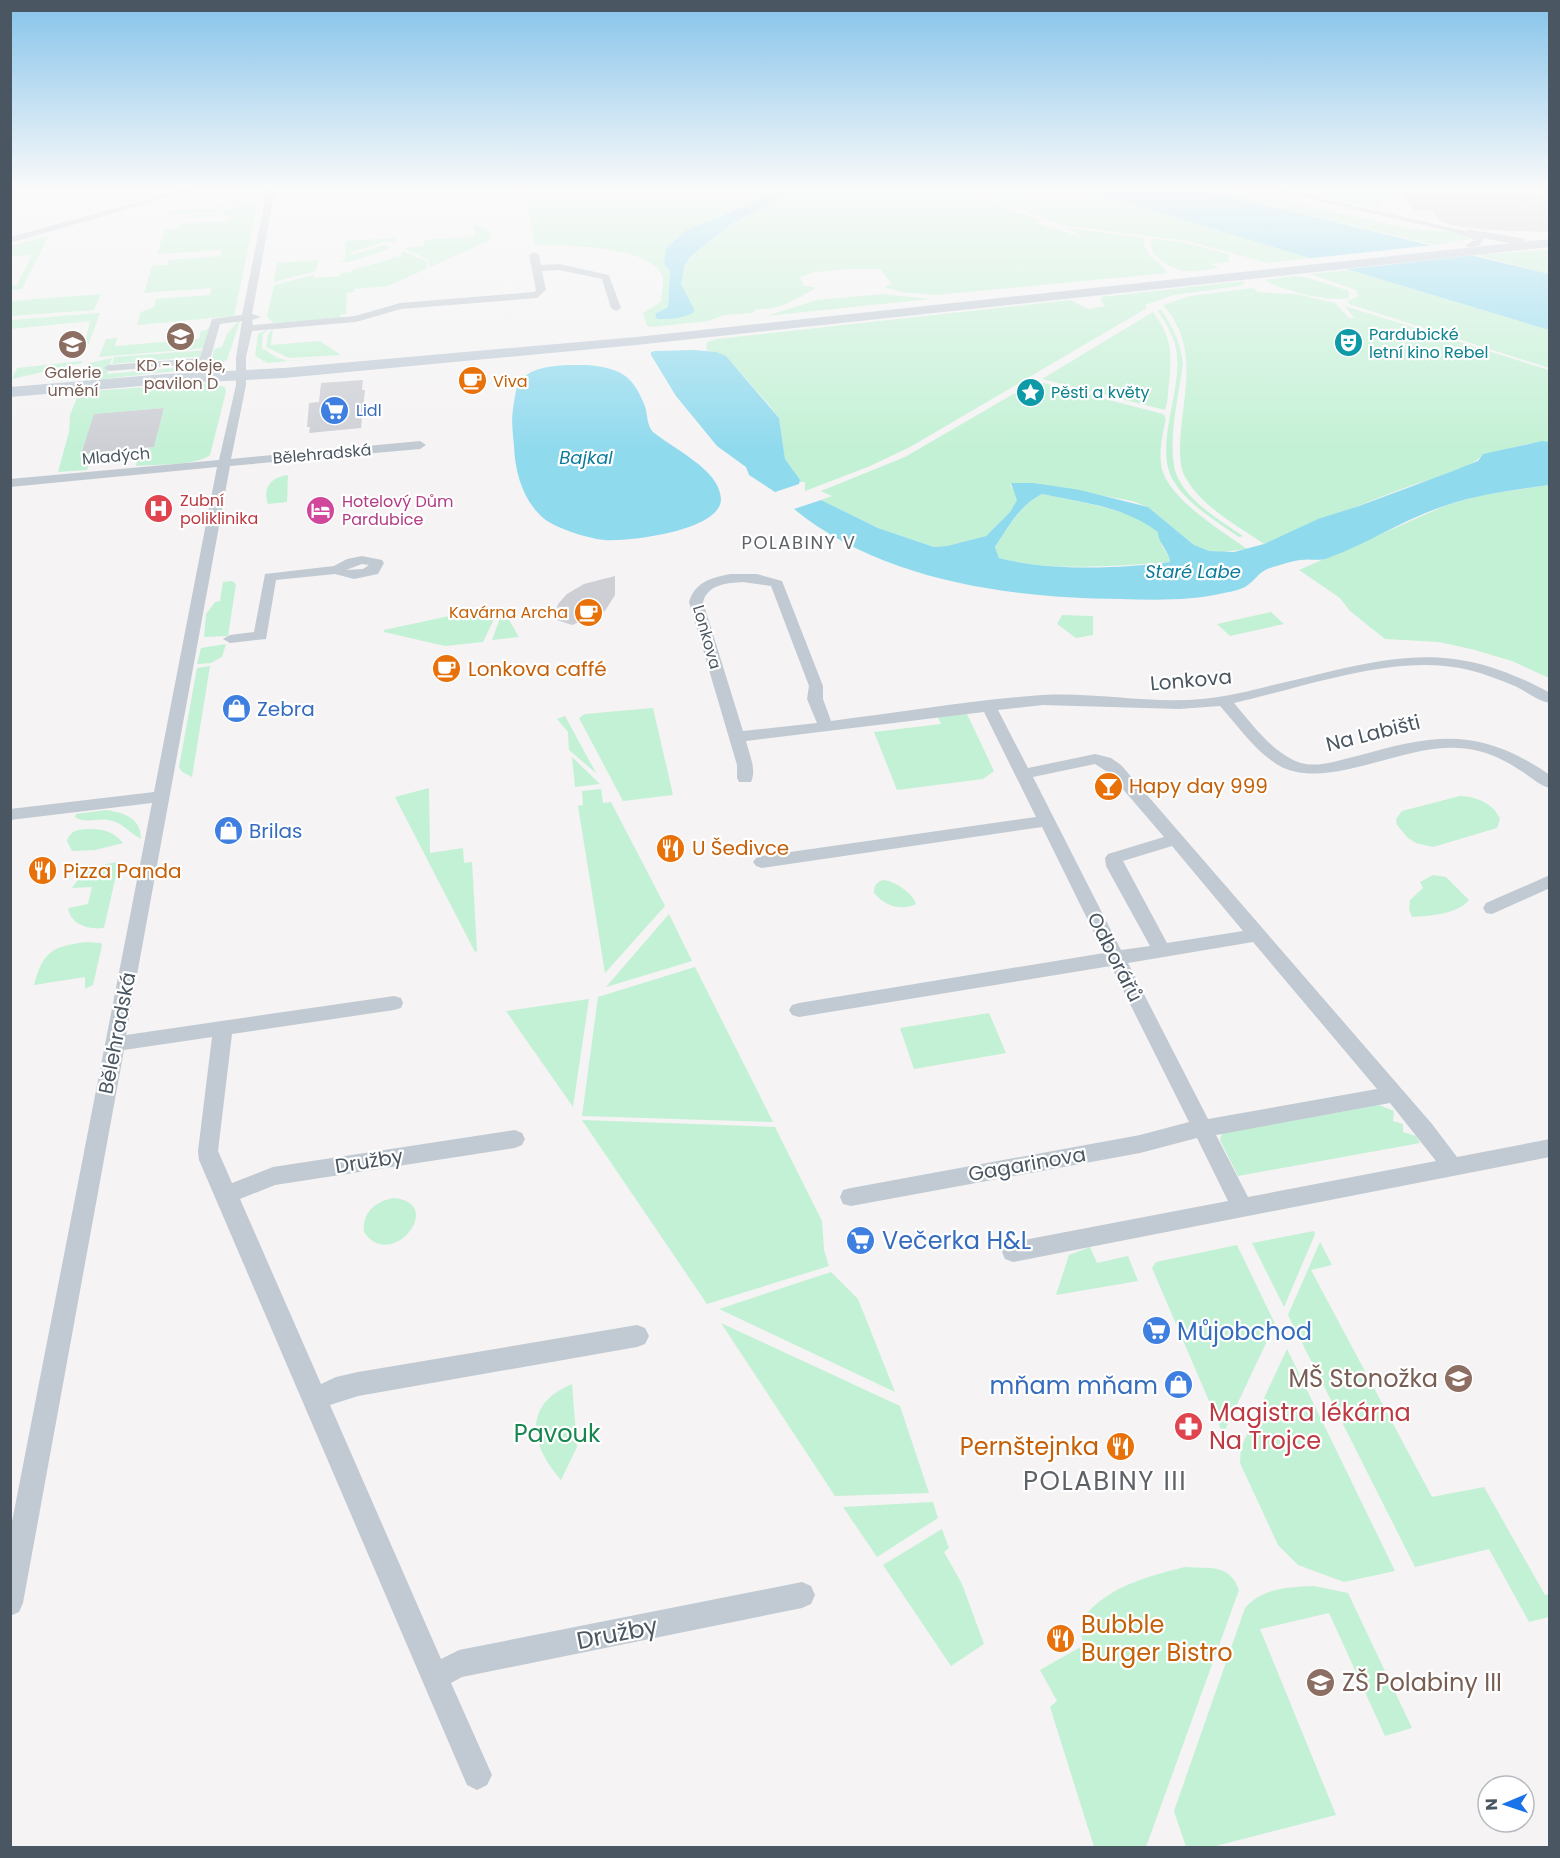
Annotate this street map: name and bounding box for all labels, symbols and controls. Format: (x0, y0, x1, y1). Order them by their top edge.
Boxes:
school or university icon: KD - Koleje, pavilon D (165, 321, 197, 353)
place label: Pardubické letní kino Rebel (1369, 323, 1488, 364)
theatre icon: Pardubické letní kino Rebel (1332, 327, 1364, 359)
school or university icon: Galerie umění (57, 328, 89, 360)
place label: KD - Koleje, pavilon D (137, 354, 226, 395)
place label: Galerie umění (45, 361, 102, 402)
cafe icon: Viva (456, 365, 488, 397)
place label: Viva (493, 370, 528, 393)
place icon: Pěsti a květy (1014, 376, 1046, 408)
place label: Pěsti a květy (1051, 381, 1150, 404)
supermarket icon: Lidl (319, 394, 351, 426)
place label: Lidl (356, 399, 382, 422)
street label: Bělehradská (272, 438, 372, 470)
street label: Mladých (81, 442, 151, 470)
water label: Bajkal (559, 445, 613, 470)
place label: Zubní poliklinika (180, 489, 258, 530)
place label: Hotelový Dům Pardubice (342, 490, 454, 531)
hospital icon: Zubní poliklinika (143, 493, 175, 525)
hotel icon: Hotelový Dům Pardubice (305, 494, 337, 526)
district label: POLABINY V (741, 530, 857, 555)
water label: Staré Labe (1145, 559, 1241, 584)
cafe icon: Kavárna Archa (573, 596, 605, 628)
place label: Kavárna Archa (449, 601, 568, 624)
street label: Lonkova (687, 602, 727, 672)
cafe icon: Lonkova caffé (431, 653, 463, 685)
place label: Lonkova caffé (468, 655, 607, 683)
street label: Lonkova (1149, 662, 1233, 698)
shop icon: Zebra (220, 693, 252, 725)
place label: Zebra (257, 695, 315, 723)
street label: Na Labišti (1323, 708, 1423, 758)
bar icon: Hapy day 999 (1092, 770, 1124, 802)
place label: Hapy day 999 (1129, 772, 1268, 800)
shop icon: Brilas (212, 815, 244, 847)
place label: Brilas (249, 817, 303, 845)
restaurant icon: U Šedivce (655, 832, 687, 864)
place label: U Šedivce (692, 834, 789, 862)
restaurant icon: Pizza Panda (26, 855, 58, 887)
place label: Pizza Panda (63, 857, 182, 885)
street label: Odborářů (1081, 908, 1149, 1006)
street label: Bělehradská (91, 970, 143, 1096)
street label: Gagarinova (966, 1140, 1088, 1188)
street label: Družby (333, 1142, 405, 1180)
supermarket icon: Večerka H&L (845, 1224, 877, 1256)
place label: Večerka H&L (882, 1224, 1031, 1257)
supermarket icon: Můjobchod (1140, 1315, 1172, 1347)
place label: Můjobchod (1177, 1315, 1312, 1348)
place label: MŠ Stonožka (1288, 1362, 1438, 1395)
school or university icon: MŠ Stonožka (1443, 1362, 1475, 1394)
place label: mňam mňam (990, 1369, 1158, 1402)
shop icon: mňam mňam (1163, 1369, 1195, 1401)
place label: Magistra lékárna Na Trojce (1209, 1396, 1411, 1457)
pharmacy icon: Magistra lékárna Na Trojce (1172, 1410, 1204, 1442)
park label: Pavouk (514, 1417, 601, 1450)
place label: Pernštejnka (960, 1430, 1099, 1463)
restaurant icon: Pernštejnka (1104, 1430, 1136, 1462)
district label: POLABINY III (1023, 1463, 1187, 1499)
place label: Bubble Burger Bistro (1081, 1608, 1233, 1669)
street label: Družby (574, 1609, 661, 1657)
restaurant icon: Bubble Burger Bistro (1044, 1622, 1076, 1654)
school or university icon: ZŠ Polabiny III (1305, 1666, 1337, 1698)
place label: ZŠ Polabiny III (1342, 1666, 1502, 1699)
north arrow (1476, 1774, 1536, 1834)
text: N (1480, 1798, 1503, 1811)

